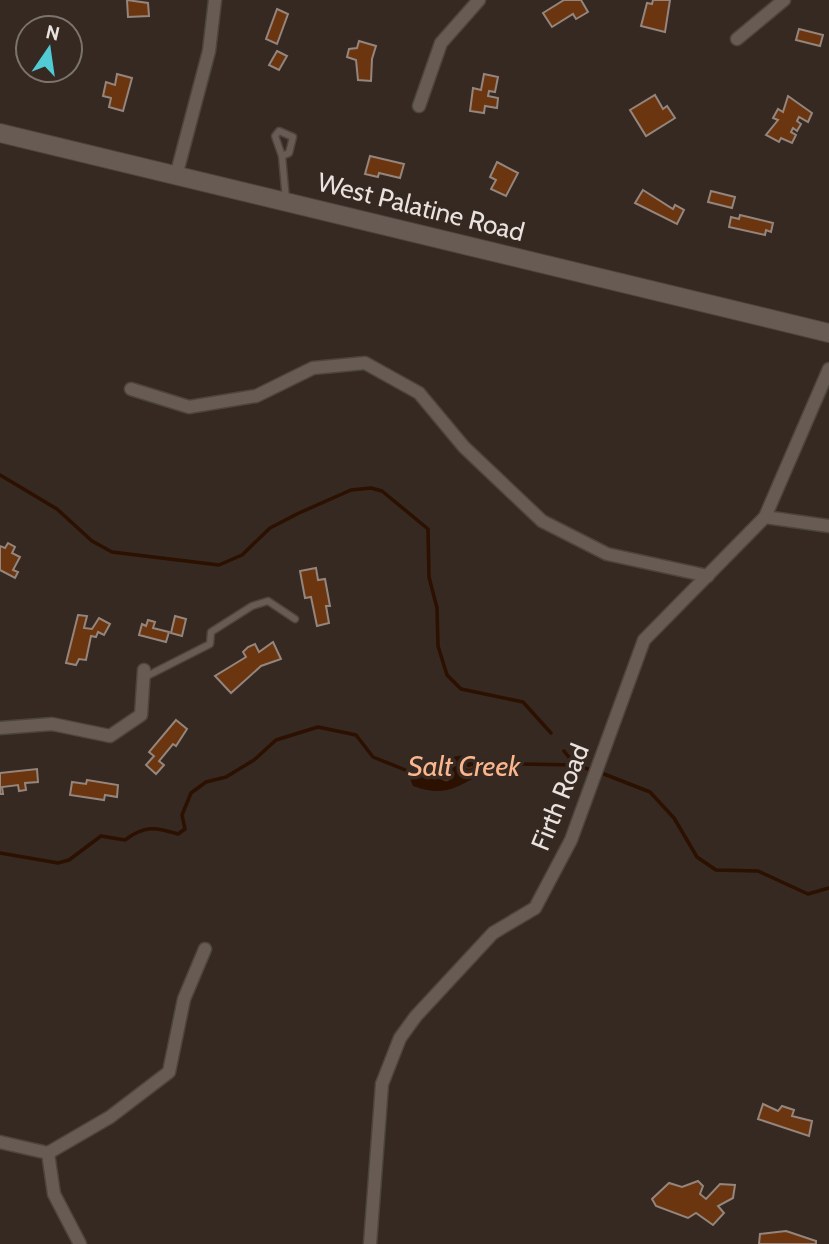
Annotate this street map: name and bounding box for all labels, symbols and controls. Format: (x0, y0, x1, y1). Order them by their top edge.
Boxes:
north arrow (14, 14, 84, 84)
text: N (44, 20, 62, 46)
street label: West Palatine Road (314, 166, 528, 248)
street label: Firth Road (524, 739, 596, 855)
water label: Salt Creek (408, 749, 521, 783)

